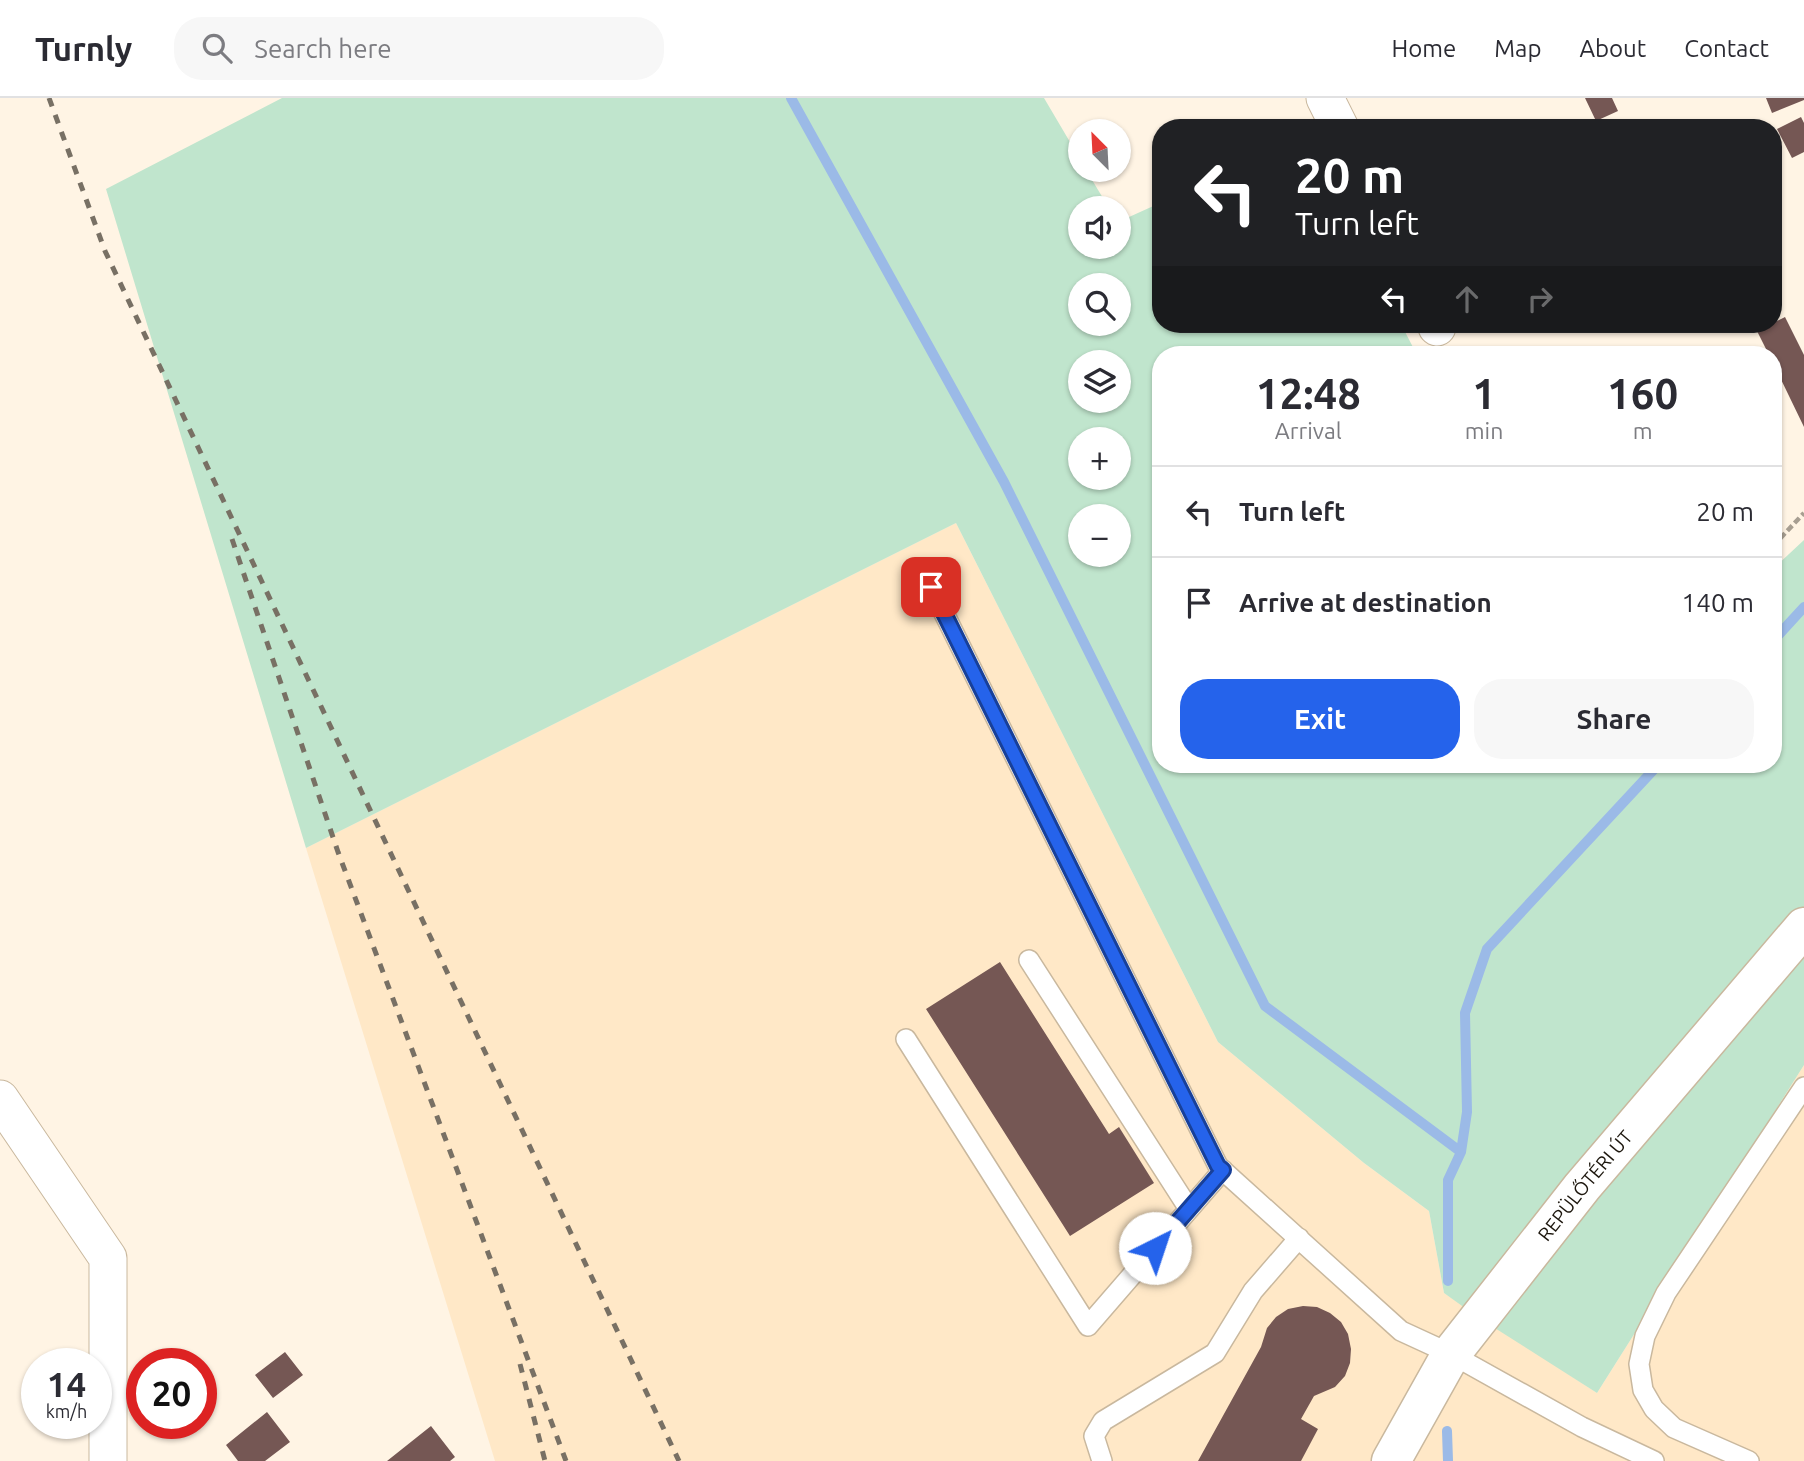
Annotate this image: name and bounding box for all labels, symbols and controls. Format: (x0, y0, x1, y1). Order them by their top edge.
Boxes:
search box (174, 17, 664, 80)
icon: search (198, 29, 236, 67)
text: Turnly (35, 30, 132, 67)
text: Search here (254, 34, 392, 63)
text: Home (1391, 35, 1456, 62)
text: Map (1494, 35, 1541, 62)
text: About (1579, 35, 1646, 62)
text: Contact (1684, 35, 1769, 62)
north arrow (1068, 119, 1130, 182)
map controls (1068, 119, 1131, 567)
icon: left (1180, 147, 1271, 238)
text: 20 m (1295, 147, 1404, 202)
button: sound (1068, 196, 1131, 259)
text: Turn left (1295, 205, 1419, 241)
button: search (1068, 273, 1131, 336)
icon: left (1375, 280, 1413, 318)
icon: ahead (1448, 280, 1486, 318)
icon: right (1521, 280, 1559, 318)
button: layers (1068, 350, 1131, 413)
text: 12:48 (1256, 370, 1361, 417)
text: 1 (1472, 370, 1496, 417)
text: 160 (1607, 370, 1678, 417)
text: Arrival (1275, 418, 1342, 443)
text: min (1465, 418, 1503, 443)
text: m (1633, 418, 1653, 443)
button: + (1068, 427, 1131, 490)
icon: left (1180, 493, 1218, 531)
text: Turn left (1239, 497, 1345, 526)
text: 20 m (1696, 497, 1754, 526)
button: − (1068, 504, 1131, 567)
pin (901, 557, 961, 617)
icon: arrive (912, 568, 950, 606)
icon: arrive (1180, 584, 1218, 622)
text: Arrive at destination (1239, 588, 1492, 617)
text: 140 m (1682, 588, 1754, 617)
button: Exit (1180, 679, 1460, 759)
button: Share (1474, 679, 1754, 759)
street label: REPÜLŐTÉRI ÚT (1533, 1125, 1637, 1245)
position arrow (1118, 1211, 1192, 1285)
speed limit sign: 20 (126, 1348, 217, 1439)
text: 14 (47, 1364, 86, 1404)
text: km/h (46, 1401, 87, 1421)

